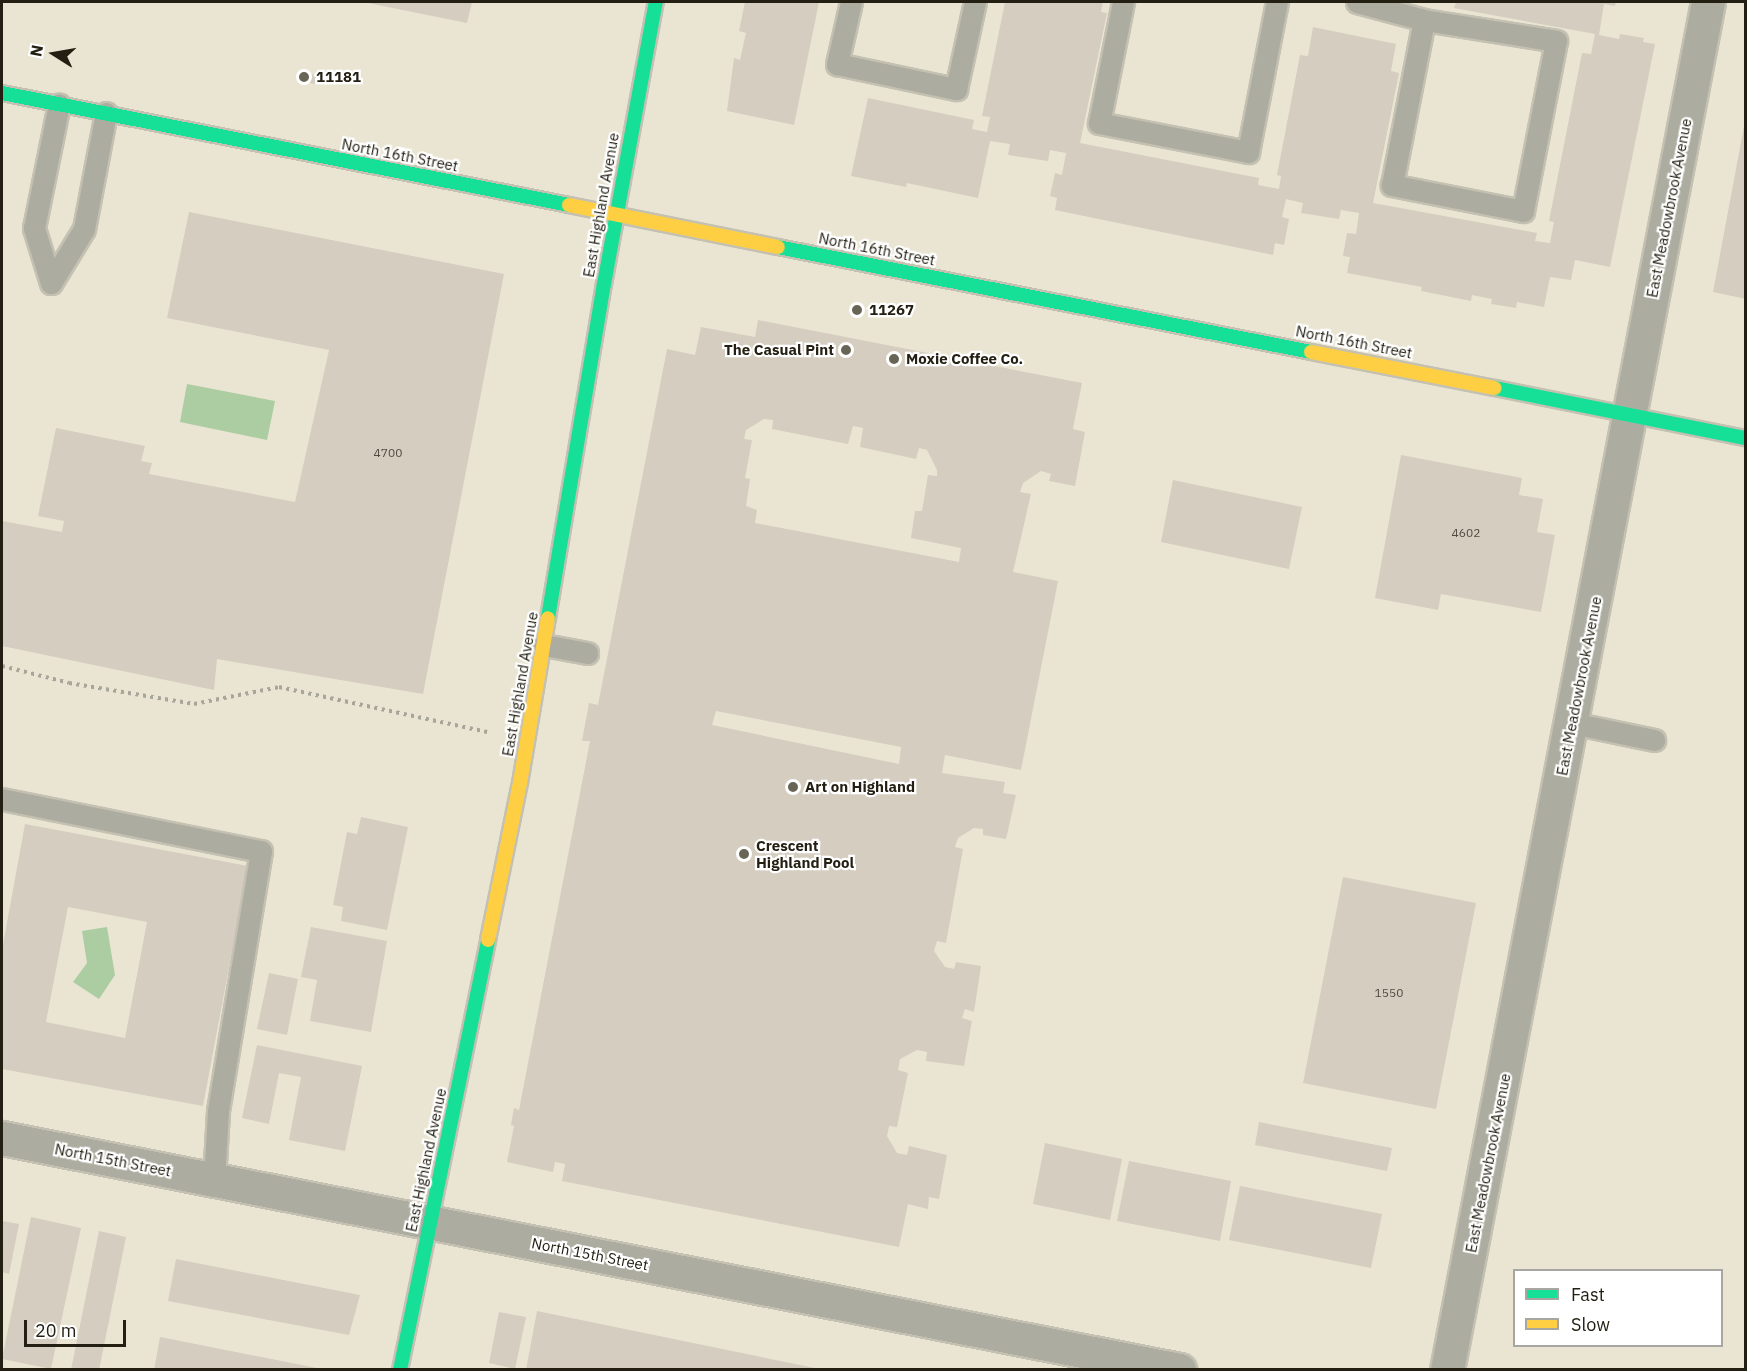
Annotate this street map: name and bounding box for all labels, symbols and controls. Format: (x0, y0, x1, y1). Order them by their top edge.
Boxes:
north arrow (24, 24, 84, 84)
text: N (25, 43, 47, 58)
place label: 11181 (316, 68, 361, 86)
marker: 11181 (297, 70, 311, 84)
street label: East Meadowbrook Avenue (1643, 117, 1695, 299)
street label: East Highland Avenue (579, 131, 623, 279)
street label: North 16th Street (340, 135, 460, 175)
street label: North 16th Street (817, 229, 937, 269)
place label: 11267 (869, 301, 914, 319)
marker: 11267 (850, 303, 864, 317)
street label: North 16th Street (1294, 322, 1414, 362)
place label: The Casual Pint (724, 341, 834, 359)
marker: The Casual Pint (839, 343, 853, 357)
place label: Moxie Coffee Co. (906, 350, 1023, 368)
marker: Moxie Coffee Co. (887, 352, 901, 366)
house number: 4700 (374, 446, 402, 460)
house number: 4602 (1452, 526, 1480, 540)
street label: East Meadowbrook Avenue (1553, 595, 1605, 777)
street label: East Highland Avenue (498, 610, 542, 758)
place label: Art on Highland (805, 778, 915, 796)
marker: Art on Highland (786, 780, 800, 794)
place label: Crescent Highland Pool (756, 836, 854, 871)
marker: Crescent Highland Pool (737, 847, 751, 861)
house number: 1550 (1375, 986, 1403, 1000)
street label: East Meadowbrook Avenue (1462, 1072, 1514, 1254)
street label: East Highland Avenue (402, 1086, 450, 1234)
street label: North 15th Street (53, 1140, 173, 1180)
street label: North 15th Street (530, 1234, 650, 1274)
legend (1513, 1269, 1723, 1347)
text: Fast (1571, 1283, 1605, 1306)
scale bar (27, 1308, 129, 1346)
text: Slow (1571, 1313, 1610, 1336)
text: 20 m (35, 1319, 77, 1342)

